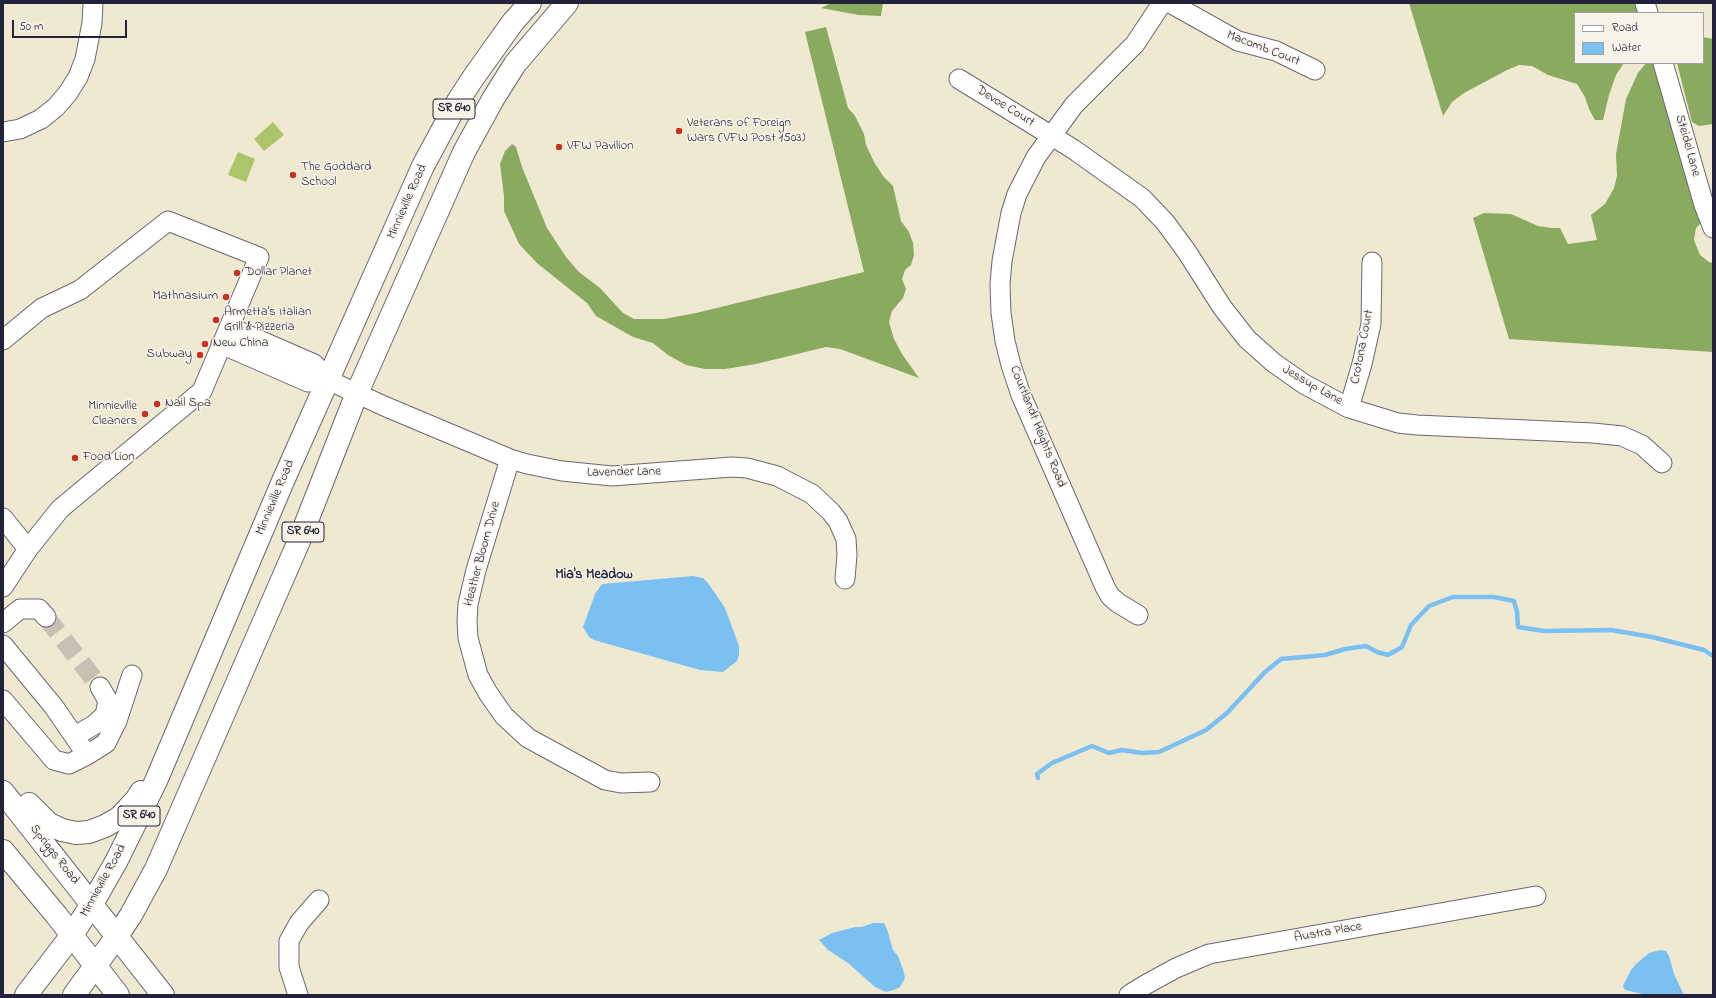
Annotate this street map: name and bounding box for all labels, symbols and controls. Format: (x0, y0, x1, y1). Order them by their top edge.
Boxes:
scale bar (14, 12, 129, 38)
legend (1574, 12, 1704, 64)
text: 50 m (19, 18, 43, 36)
text: Road (1612, 19, 1638, 37)
street label: Macomb Court (1224, 28, 1302, 70)
text: Water (1612, 39, 1641, 57)
street label: Devoe Court (973, 83, 1037, 131)
road number: SR 640 (433, 99, 475, 119)
street label: Steidel Lane (1671, 113, 1703, 179)
place label: Veterans of Foreign Wars (VFW Post 1503) (687, 116, 805, 147)
marker: Veterans of Foreign Wars (VFW Post 1503) (674, 126, 684, 136)
place label: VFW Pavilion (567, 139, 634, 155)
marker: VFW Pavilion (554, 142, 564, 152)
place label: The Goddard School (301, 160, 372, 191)
street label: Minnieville Road (385, 162, 431, 242)
marker: The Goddard School (288, 170, 298, 180)
place label: Dollar Planet (245, 265, 312, 281)
marker: Dollar Planet (232, 268, 242, 278)
place label: Mathnasium (153, 289, 218, 305)
marker: Mathnasium (221, 292, 231, 302)
place label: Armetta's Italian Grill & Pizzeria (224, 305, 311, 336)
street label: Crotona Court (1348, 308, 1378, 386)
marker: Armetta's Italian Grill & Pizzeria (211, 315, 221, 325)
place label: New China (213, 336, 268, 352)
marker: New China (200, 339, 210, 349)
place label: Subway (147, 347, 192, 363)
marker: Subway (195, 350, 205, 360)
street label: Jessup Lane (1279, 362, 1345, 410)
street label: Courtlandt Heights Road (1005, 364, 1069, 490)
place label: Nail Spa (165, 396, 211, 412)
place label: Minnieville Cleaners (88, 399, 137, 430)
marker: Nail Spa (152, 399, 162, 409)
marker: Minnieville Cleaners (140, 409, 150, 419)
place label: Food Lion (83, 450, 135, 466)
marker: Food Lion (70, 453, 80, 463)
street label: Minnieville Road (253, 458, 299, 538)
street label: Lavender Lane (587, 465, 661, 481)
street label: Heather Bloom Drive (461, 500, 505, 608)
road number: SR 640 (282, 522, 324, 542)
district label: Mia's Meadow (555, 568, 633, 584)
road number: SR 640 (118, 806, 160, 826)
street label: Spriggs Road (26, 822, 82, 888)
street label: Minnieville Road (78, 842, 130, 920)
street label: Austra Place (1293, 919, 1363, 947)

